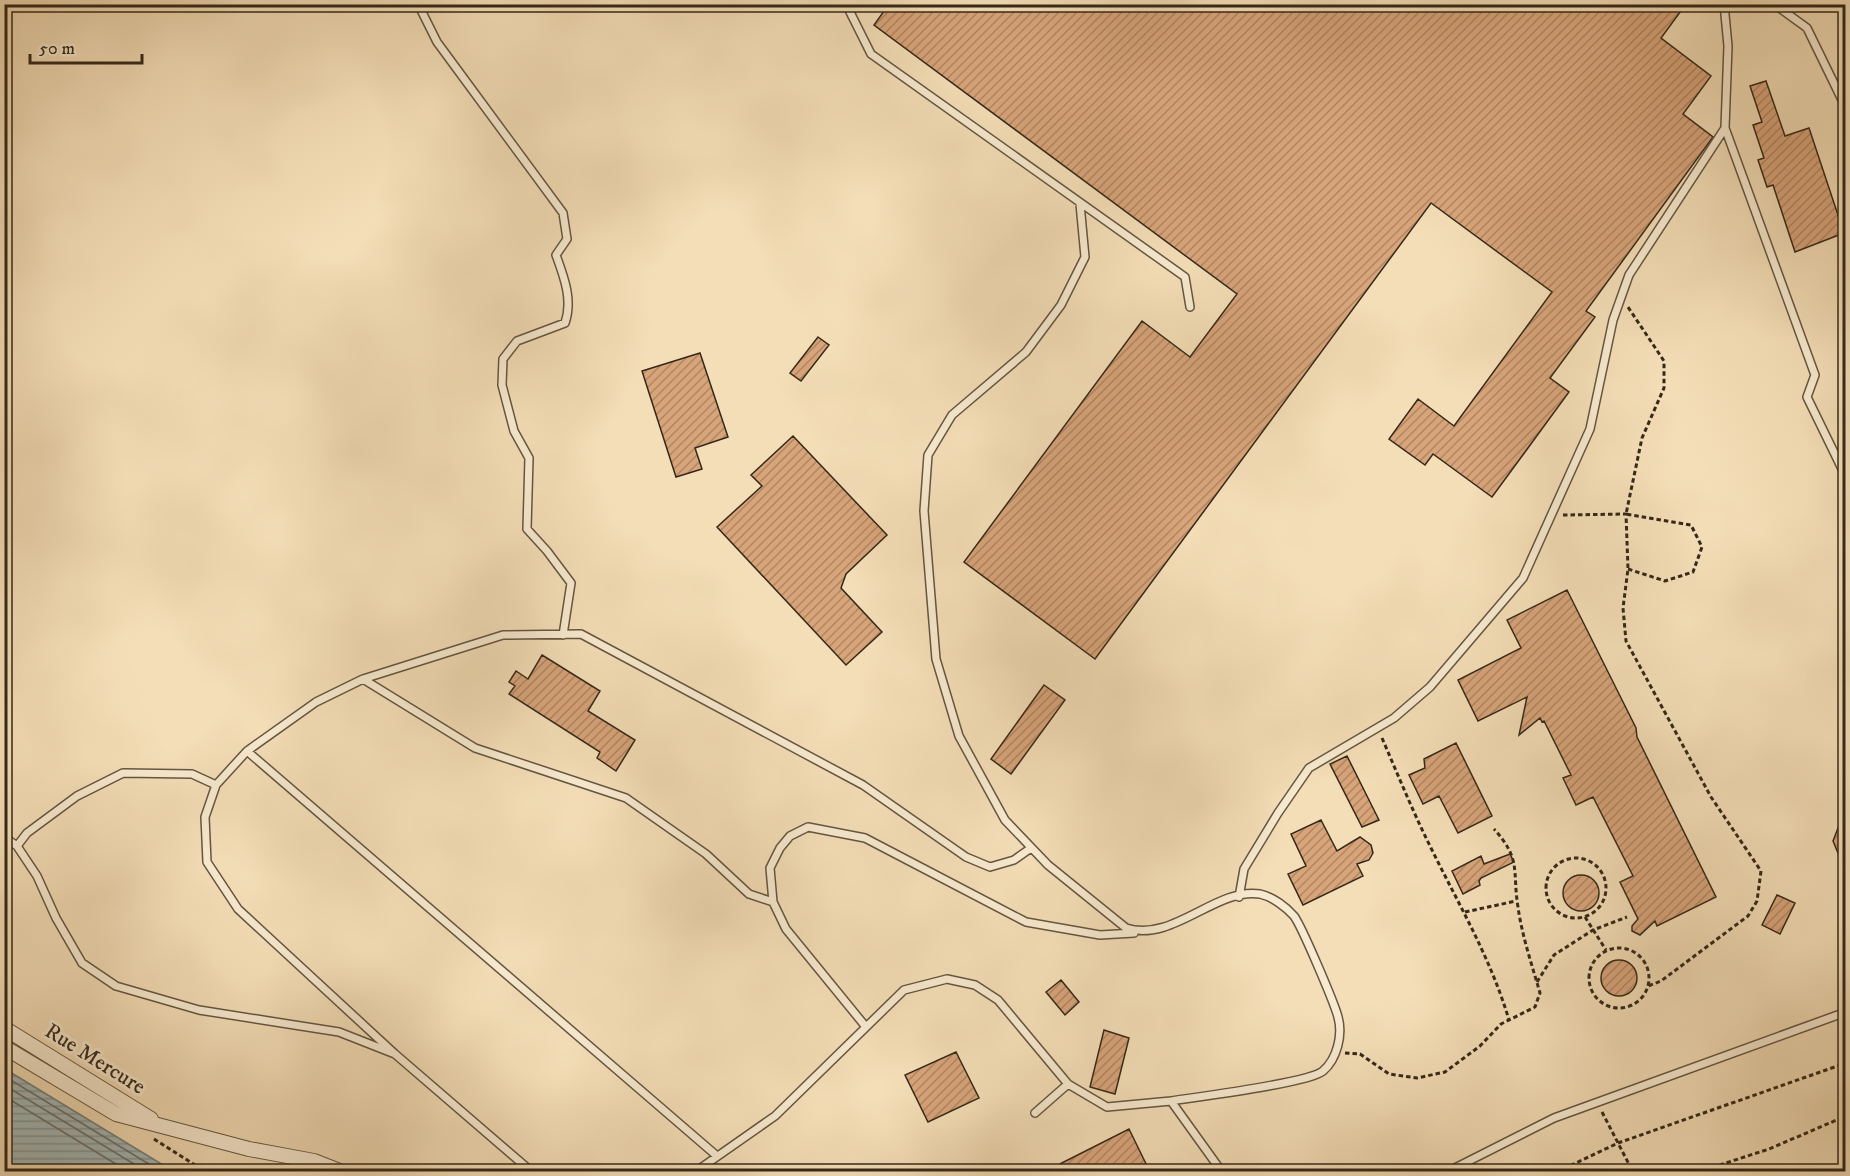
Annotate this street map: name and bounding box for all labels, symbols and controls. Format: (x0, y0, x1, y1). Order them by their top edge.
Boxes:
scale bar (30, 27, 142, 65)
text: 50 m (39, 38, 75, 60)
street label: Rue Mercure (40, 1017, 150, 1101)

